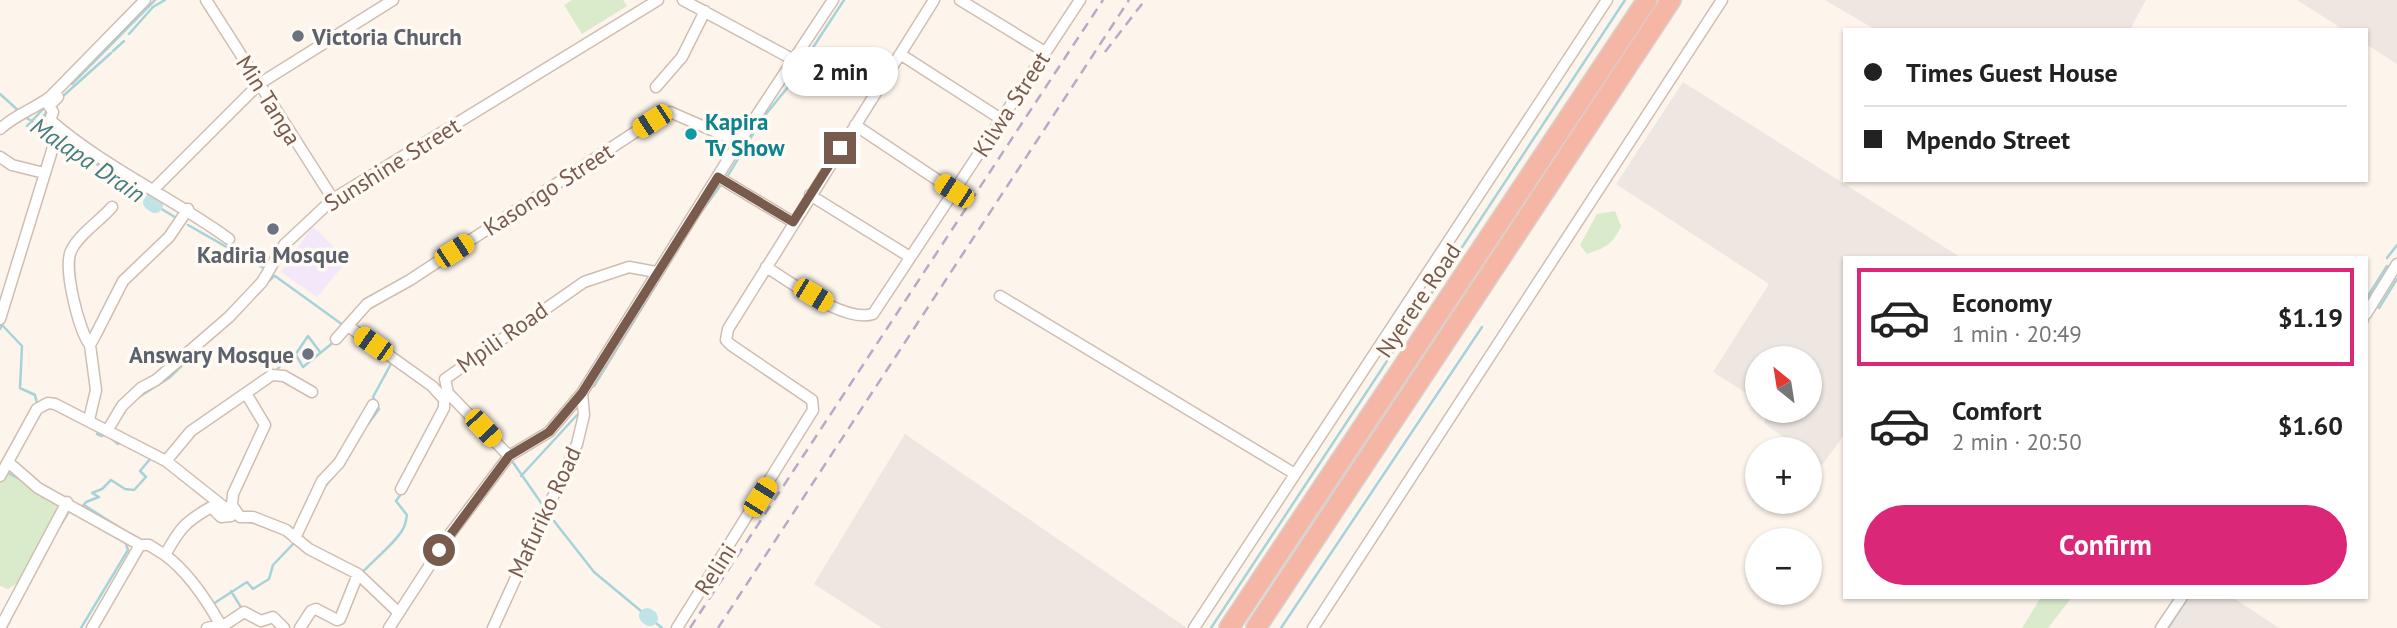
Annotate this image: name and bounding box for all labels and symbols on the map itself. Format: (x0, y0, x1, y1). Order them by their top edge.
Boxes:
place label: Victoria Church (311, 22, 462, 51)
marker: Victoria Church (290, 28, 306, 44)
callout: 2 min (782, 46, 898, 96)
street label: Kilwa Street (966, 46, 1056, 162)
street label: Min Tanga (230, 50, 308, 150)
car (629, 101, 676, 141)
place label: Kapira Tv Show (705, 107, 785, 162)
water label: Malapa Drain (25, 110, 151, 210)
street label: Sunshine Street (319, 111, 465, 217)
marker: Kapira Tv Show (683, 126, 699, 142)
route end (824, 132, 856, 164)
street label: Kasongo Street (478, 136, 619, 242)
car (931, 171, 978, 211)
marker: Kadiria Mosque (265, 221, 281, 237)
car (431, 231, 478, 271)
street label: Nyerere Road (1369, 237, 1467, 363)
place label: Kadiria Mosque (197, 240, 349, 269)
car (790, 275, 837, 315)
street label: Mpili Road (451, 295, 553, 379)
car (350, 323, 397, 365)
place label: Answary Mosque (129, 340, 294, 369)
marker: Answary Mosque (300, 346, 316, 362)
north arrow (1745, 346, 1822, 424)
car (461, 405, 506, 451)
street label: Mafuriko Road (501, 442, 587, 582)
car (740, 474, 781, 520)
route start (423, 534, 455, 566)
street label: Relini (688, 538, 742, 600)

